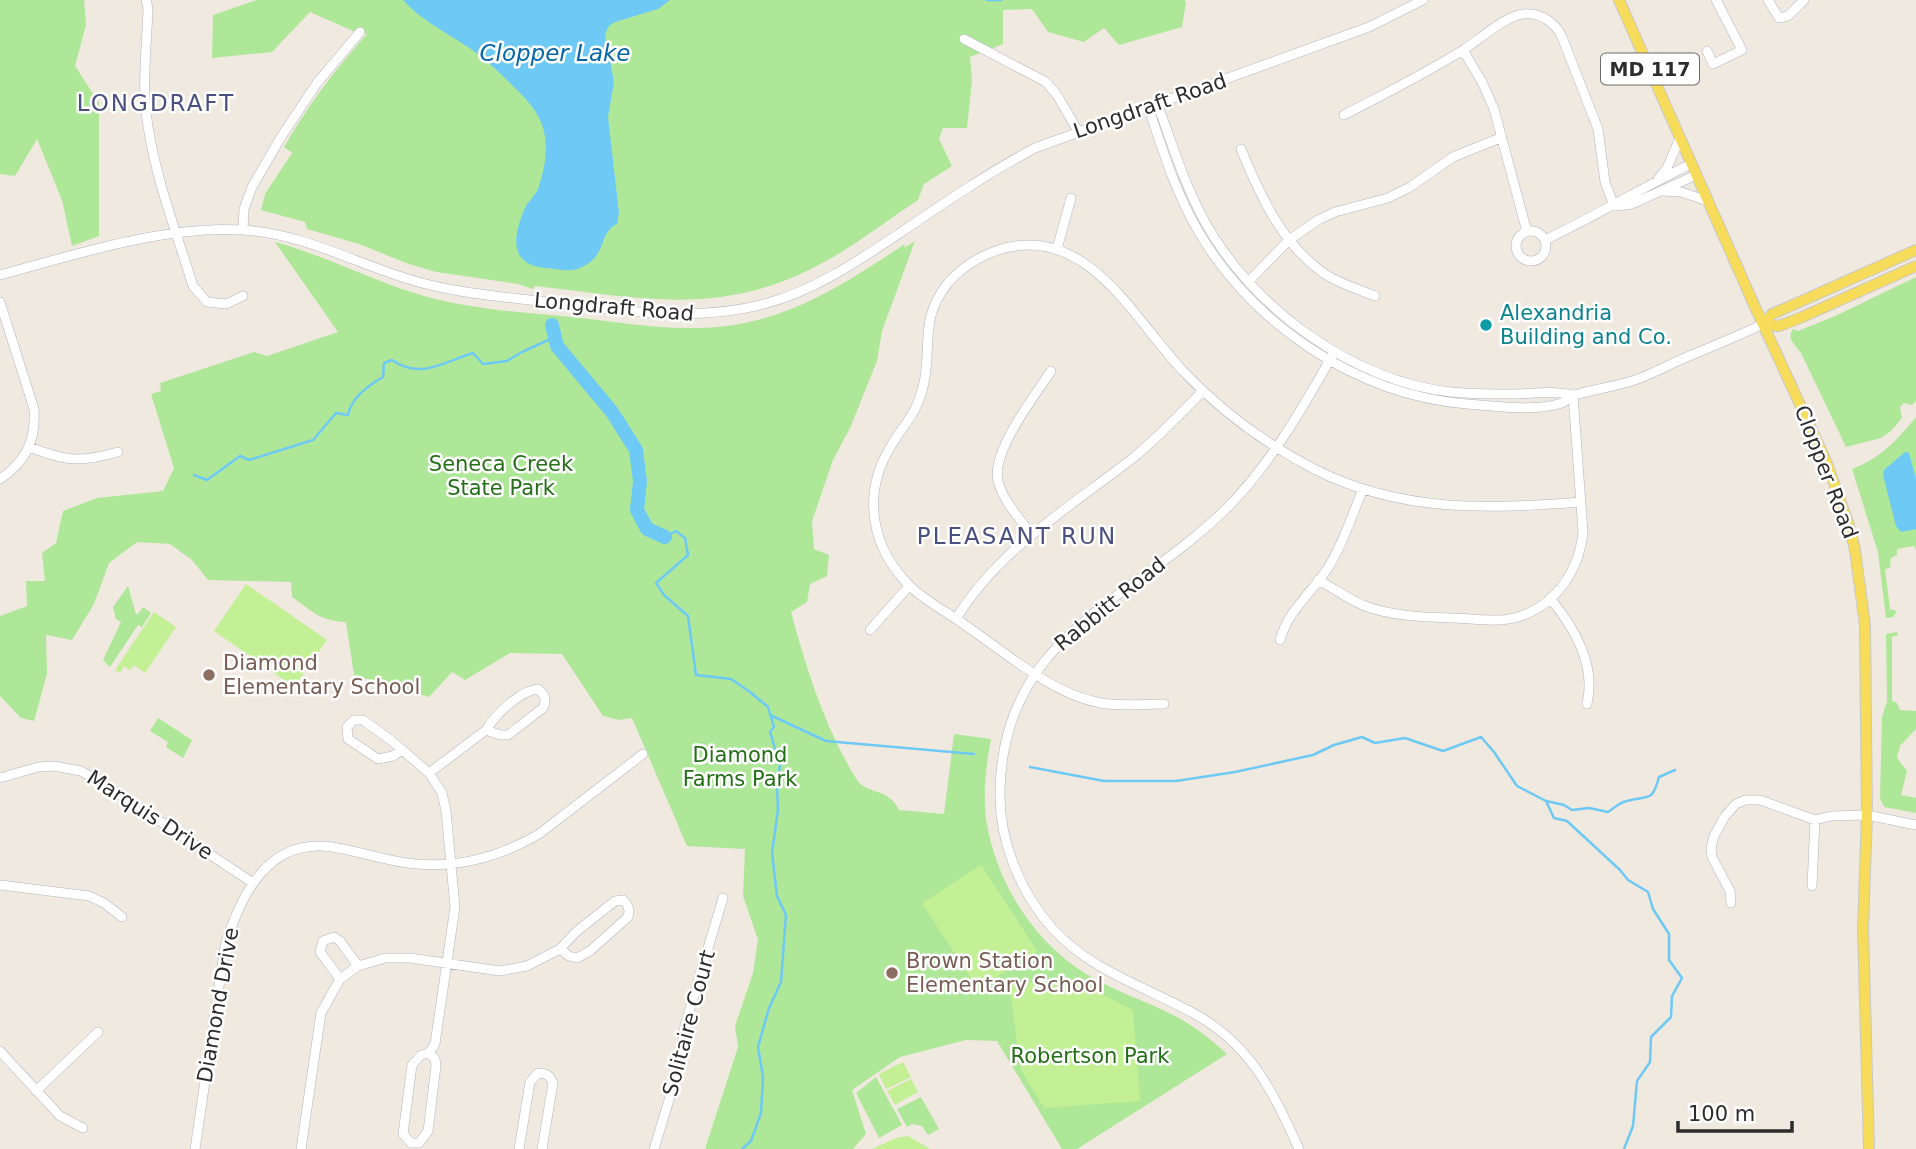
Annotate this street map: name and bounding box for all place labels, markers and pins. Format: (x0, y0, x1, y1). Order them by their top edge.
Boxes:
place label: Alexandria Building and Co. (1500, 301, 1672, 349)
marker: Alexandria Building and Co. (1478, 317, 1494, 333)
place label: Diamond Elementary School (223, 651, 420, 699)
marker: Diamond Elementary School (201, 667, 217, 683)
place label: Brown Station Elementary School (906, 949, 1103, 997)
marker: Brown Station Elementary School (884, 965, 900, 981)

